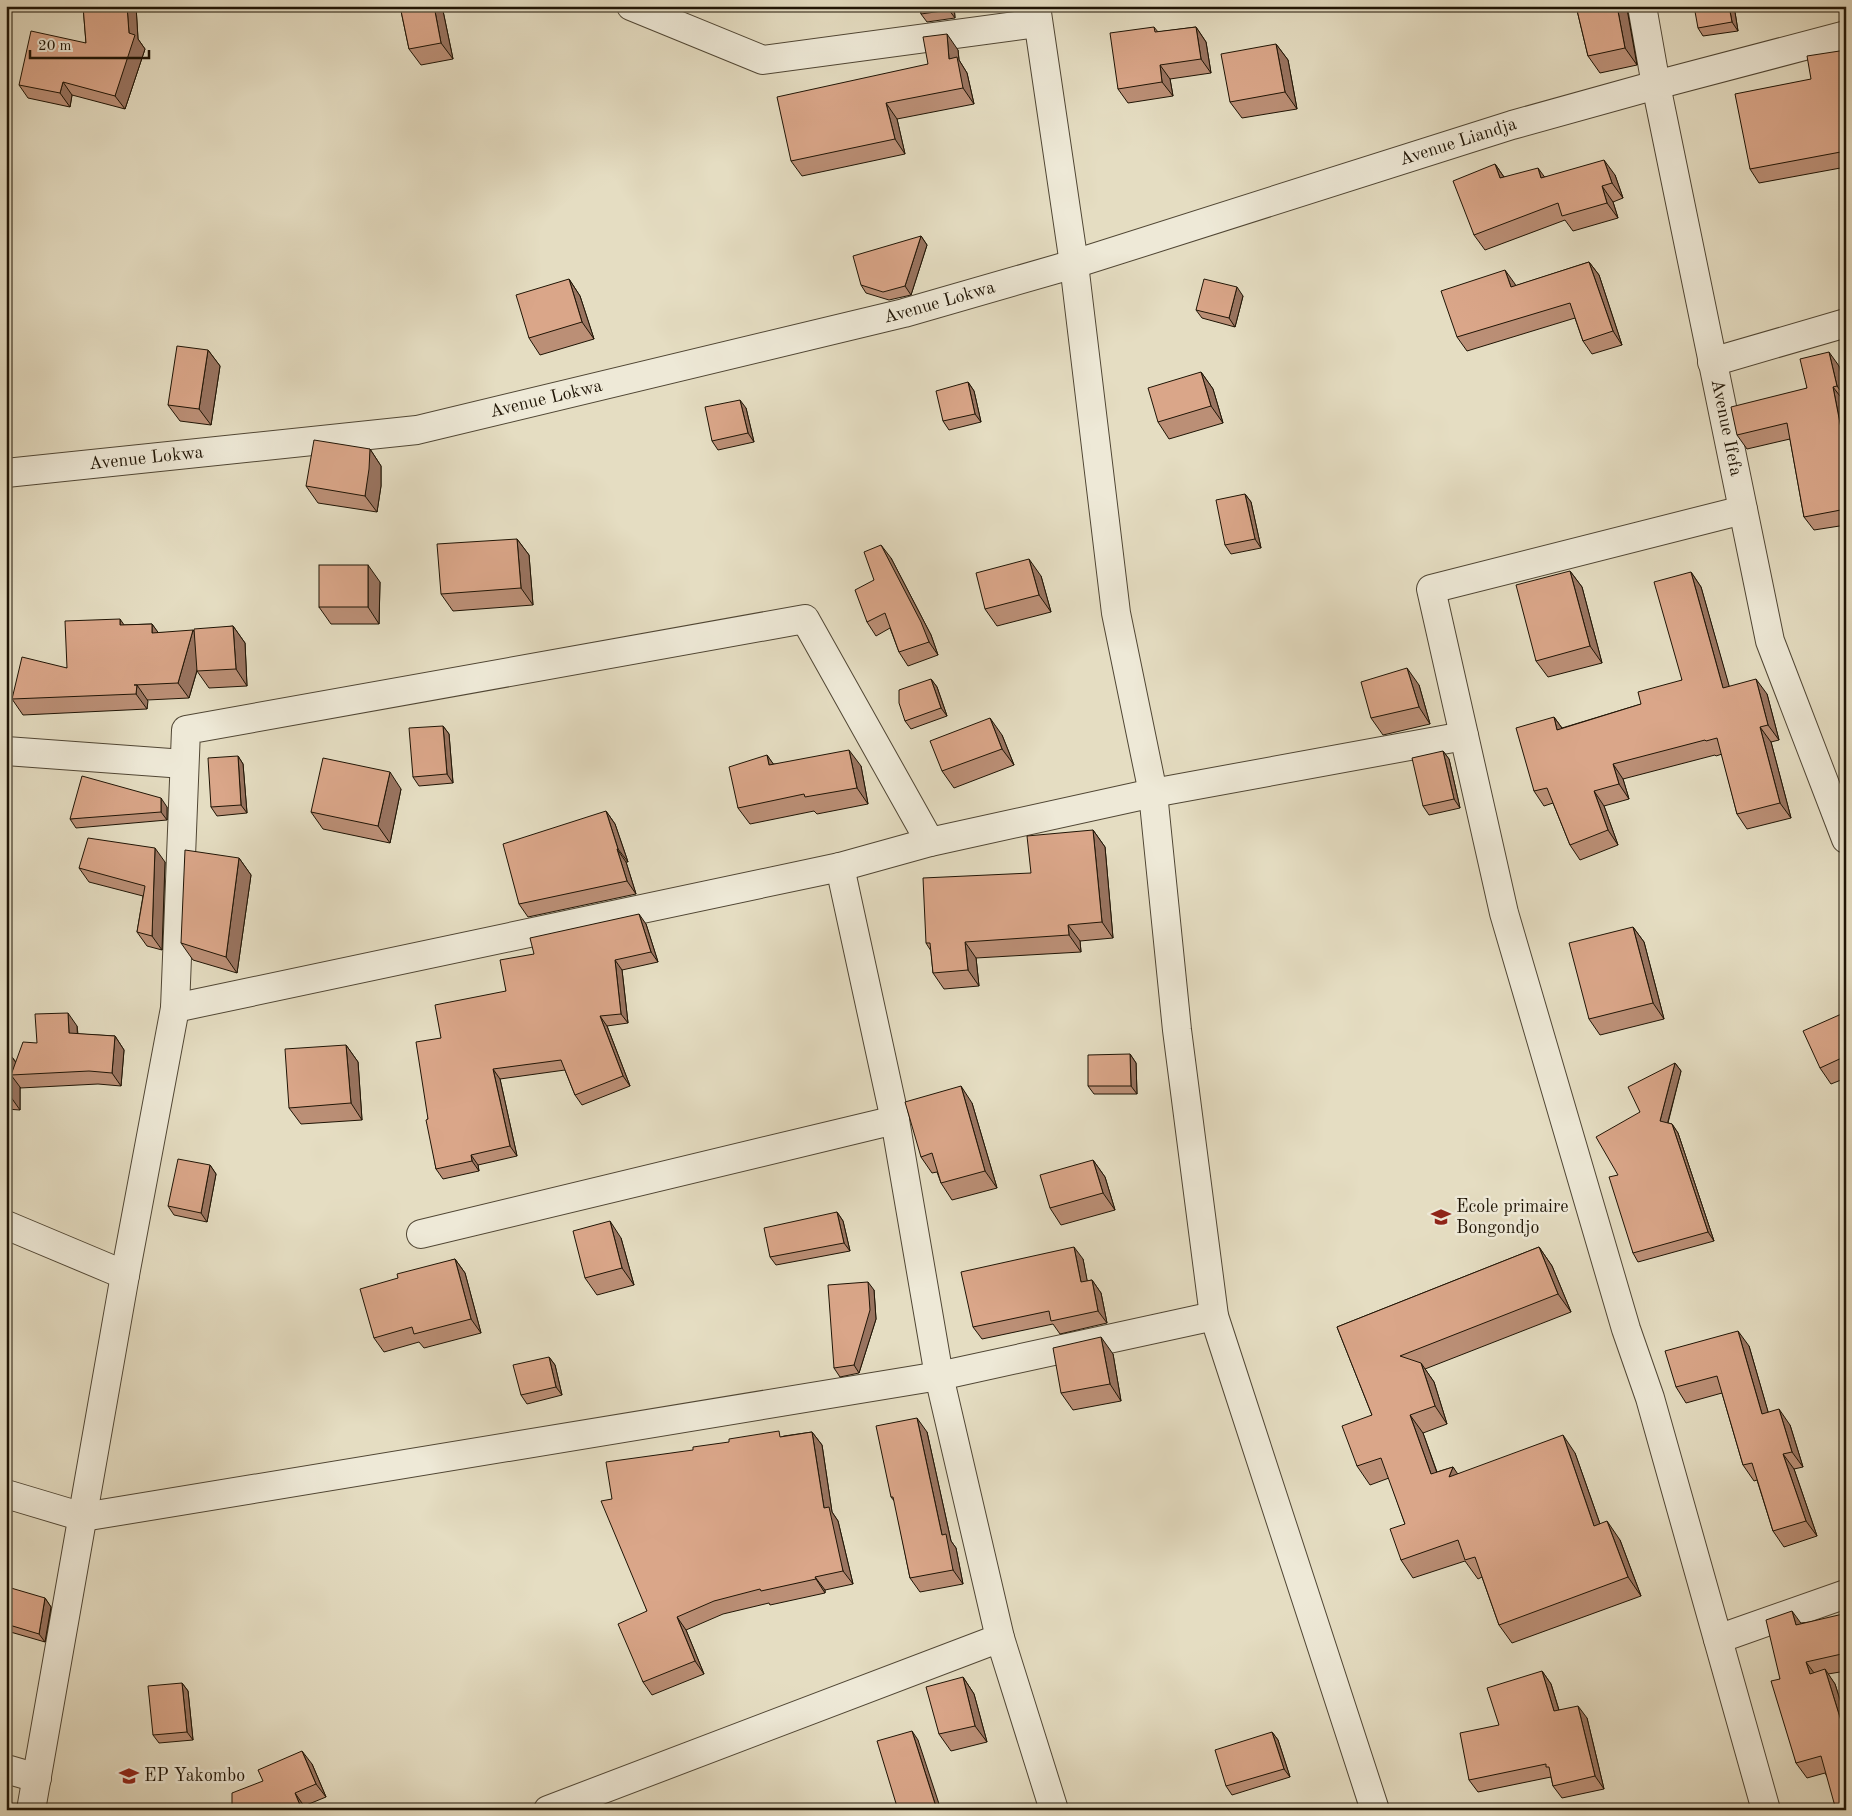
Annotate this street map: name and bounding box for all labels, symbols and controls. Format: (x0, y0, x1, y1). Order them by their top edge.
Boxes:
scale bar (30, 28, 149, 60)
text: 20 m (38, 39, 72, 54)
street label: Avenue Liandja (1397, 115, 1519, 169)
street label: Avenue Lokwa (882, 278, 997, 327)
street label: Avenue Lokwa (488, 377, 604, 421)
street label: Avenue Ifefa (1708, 378, 1745, 478)
street label: Avenue Lokwa (88, 443, 204, 473)
place label: Ecole primaire Bongondjo (1456, 1198, 1569, 1237)
school or university icon: Ecole primaire Bongondjo (1430, 1206, 1452, 1228)
school or university icon: EP Yakombo (118, 1765, 140, 1787)
place label: EP Yakombo (144, 1767, 245, 1785)

